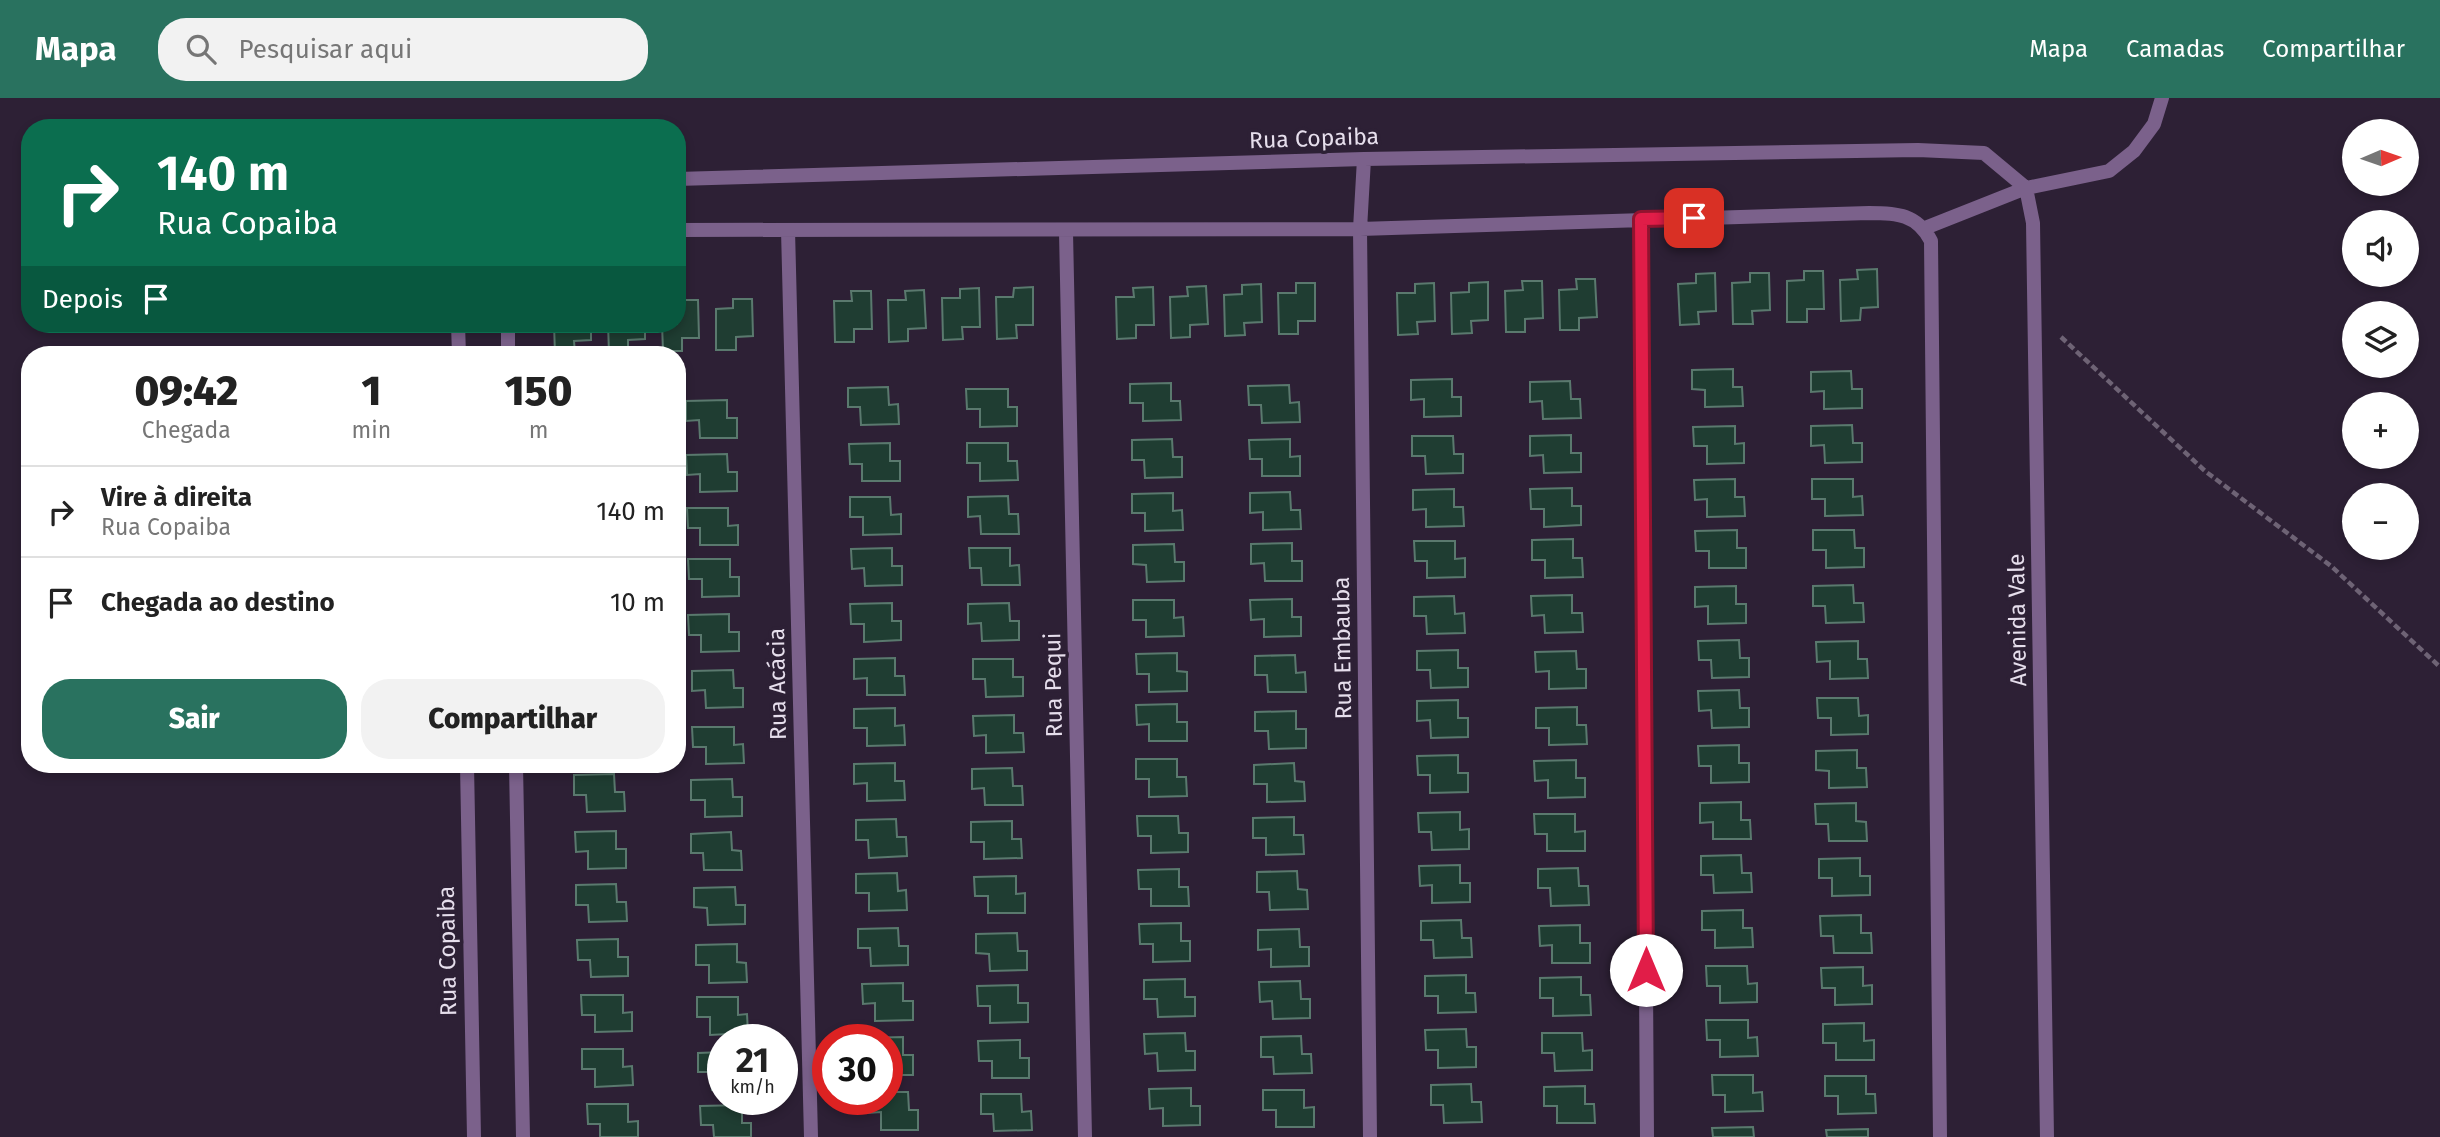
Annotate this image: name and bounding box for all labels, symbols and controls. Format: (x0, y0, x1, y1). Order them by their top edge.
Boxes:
search box (158, 18, 648, 81)
text: Mapa (35, 29, 116, 69)
icon: search (182, 30, 220, 68)
text: Pesquisar aqui (238, 34, 412, 65)
text: Mapa (2029, 35, 2088, 63)
text: Camadas (2126, 35, 2224, 63)
text: Compartilhar (2262, 35, 2405, 63)
north arrow (2342, 119, 2418, 196)
map controls (2342, 119, 2419, 560)
street label: Rua Copaiba (1248, 122, 1380, 154)
text: 140 m (157, 144, 289, 203)
icon: right (42, 147, 133, 238)
pin (1664, 188, 1724, 248)
icon: arrive (1675, 199, 1713, 237)
text: Rua Copaiba (157, 204, 338, 242)
button: sound (2342, 210, 2419, 287)
icon: arrive (137, 280, 175, 318)
text: Depois (42, 284, 123, 315)
button: layers (2342, 301, 2419, 378)
text: 09:42 (134, 366, 238, 416)
text: 1 (362, 366, 381, 416)
text: 150 (505, 366, 573, 416)
button: + (2342, 392, 2419, 469)
text: Chegada (142, 416, 231, 444)
text: min (352, 416, 391, 444)
text: m (529, 416, 548, 444)
text: Vire à direita (101, 482, 252, 513)
button: − (2342, 483, 2419, 560)
icon: right (42, 493, 80, 531)
text: 140 m (596, 496, 665, 527)
text: Rua Copaiba (101, 513, 231, 541)
street label: Avenida Vale (2002, 553, 2032, 687)
street label: Rua Embauba (1327, 576, 1357, 720)
icon: arrive (42, 584, 80, 622)
text: Chegada ao destino (101, 587, 335, 618)
text: 10 m (610, 587, 665, 618)
street label: Rua Acácia (762, 628, 792, 740)
street label: Rua Pequi (1038, 632, 1068, 738)
button: Sair (42, 679, 347, 759)
button: Compartilhar (361, 679, 665, 759)
street label: Rua Copaiba (432, 886, 462, 1016)
position arrow (1609, 933, 1683, 1007)
speed limit sign: 30 (812, 1024, 903, 1115)
text: 21 (736, 1039, 769, 1081)
text: km/h (730, 1076, 775, 1098)

